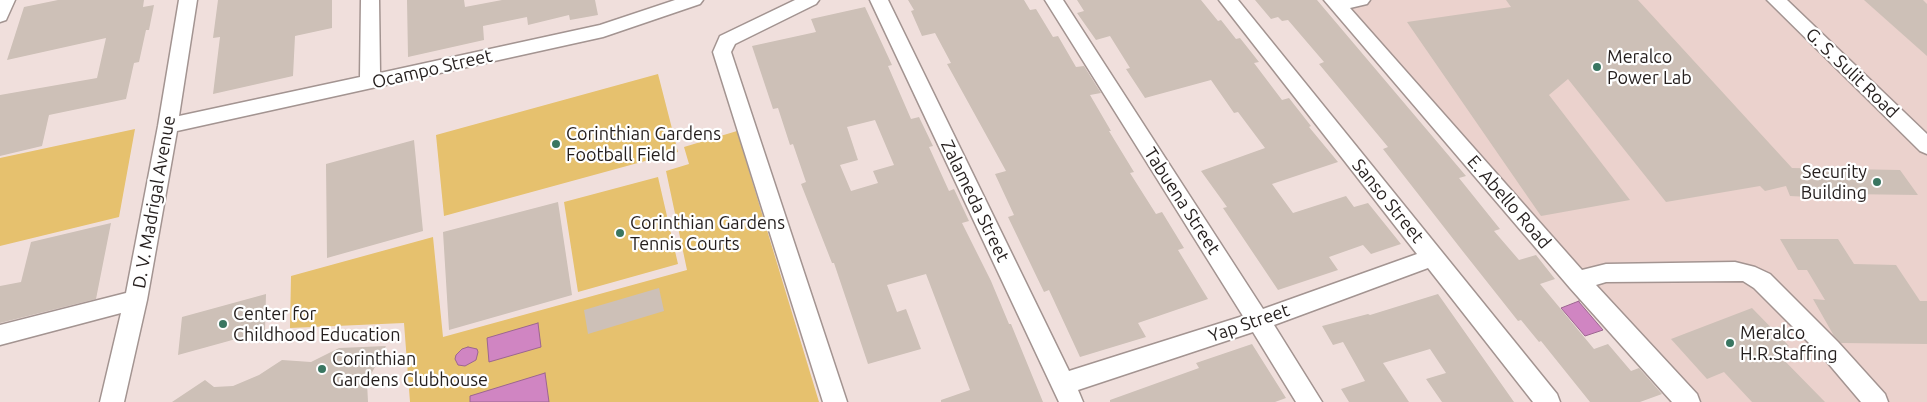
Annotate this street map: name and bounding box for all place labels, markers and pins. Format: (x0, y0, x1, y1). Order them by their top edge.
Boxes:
place label: Meralco Power Lab (1607, 46, 1692, 88)
marker: Meralco Power Lab (1591, 61, 1603, 73)
place label: Corinthian Gardens Football Field (566, 123, 721, 166)
marker: Corinthian Gardens Football Field (550, 138, 562, 150)
place label: Security Building (1801, 161, 1867, 203)
marker: Security Building (1871, 176, 1883, 188)
place label: Corinthian Gardens Tennis Courts (630, 212, 785, 254)
marker: Corinthian Gardens Tennis Courts (614, 227, 626, 239)
place label: Center for Childhood Education (233, 303, 400, 346)
marker: Center for Childhood Education (217, 318, 229, 330)
place label: Meralco H.R.Staffing (1740, 322, 1838, 364)
marker: Meralco H.R.Staffing (1724, 337, 1736, 349)
place label: Corinthian Gardens Clubhouse (332, 348, 488, 390)
marker: Corinthian Gardens Clubhouse (316, 363, 328, 375)

